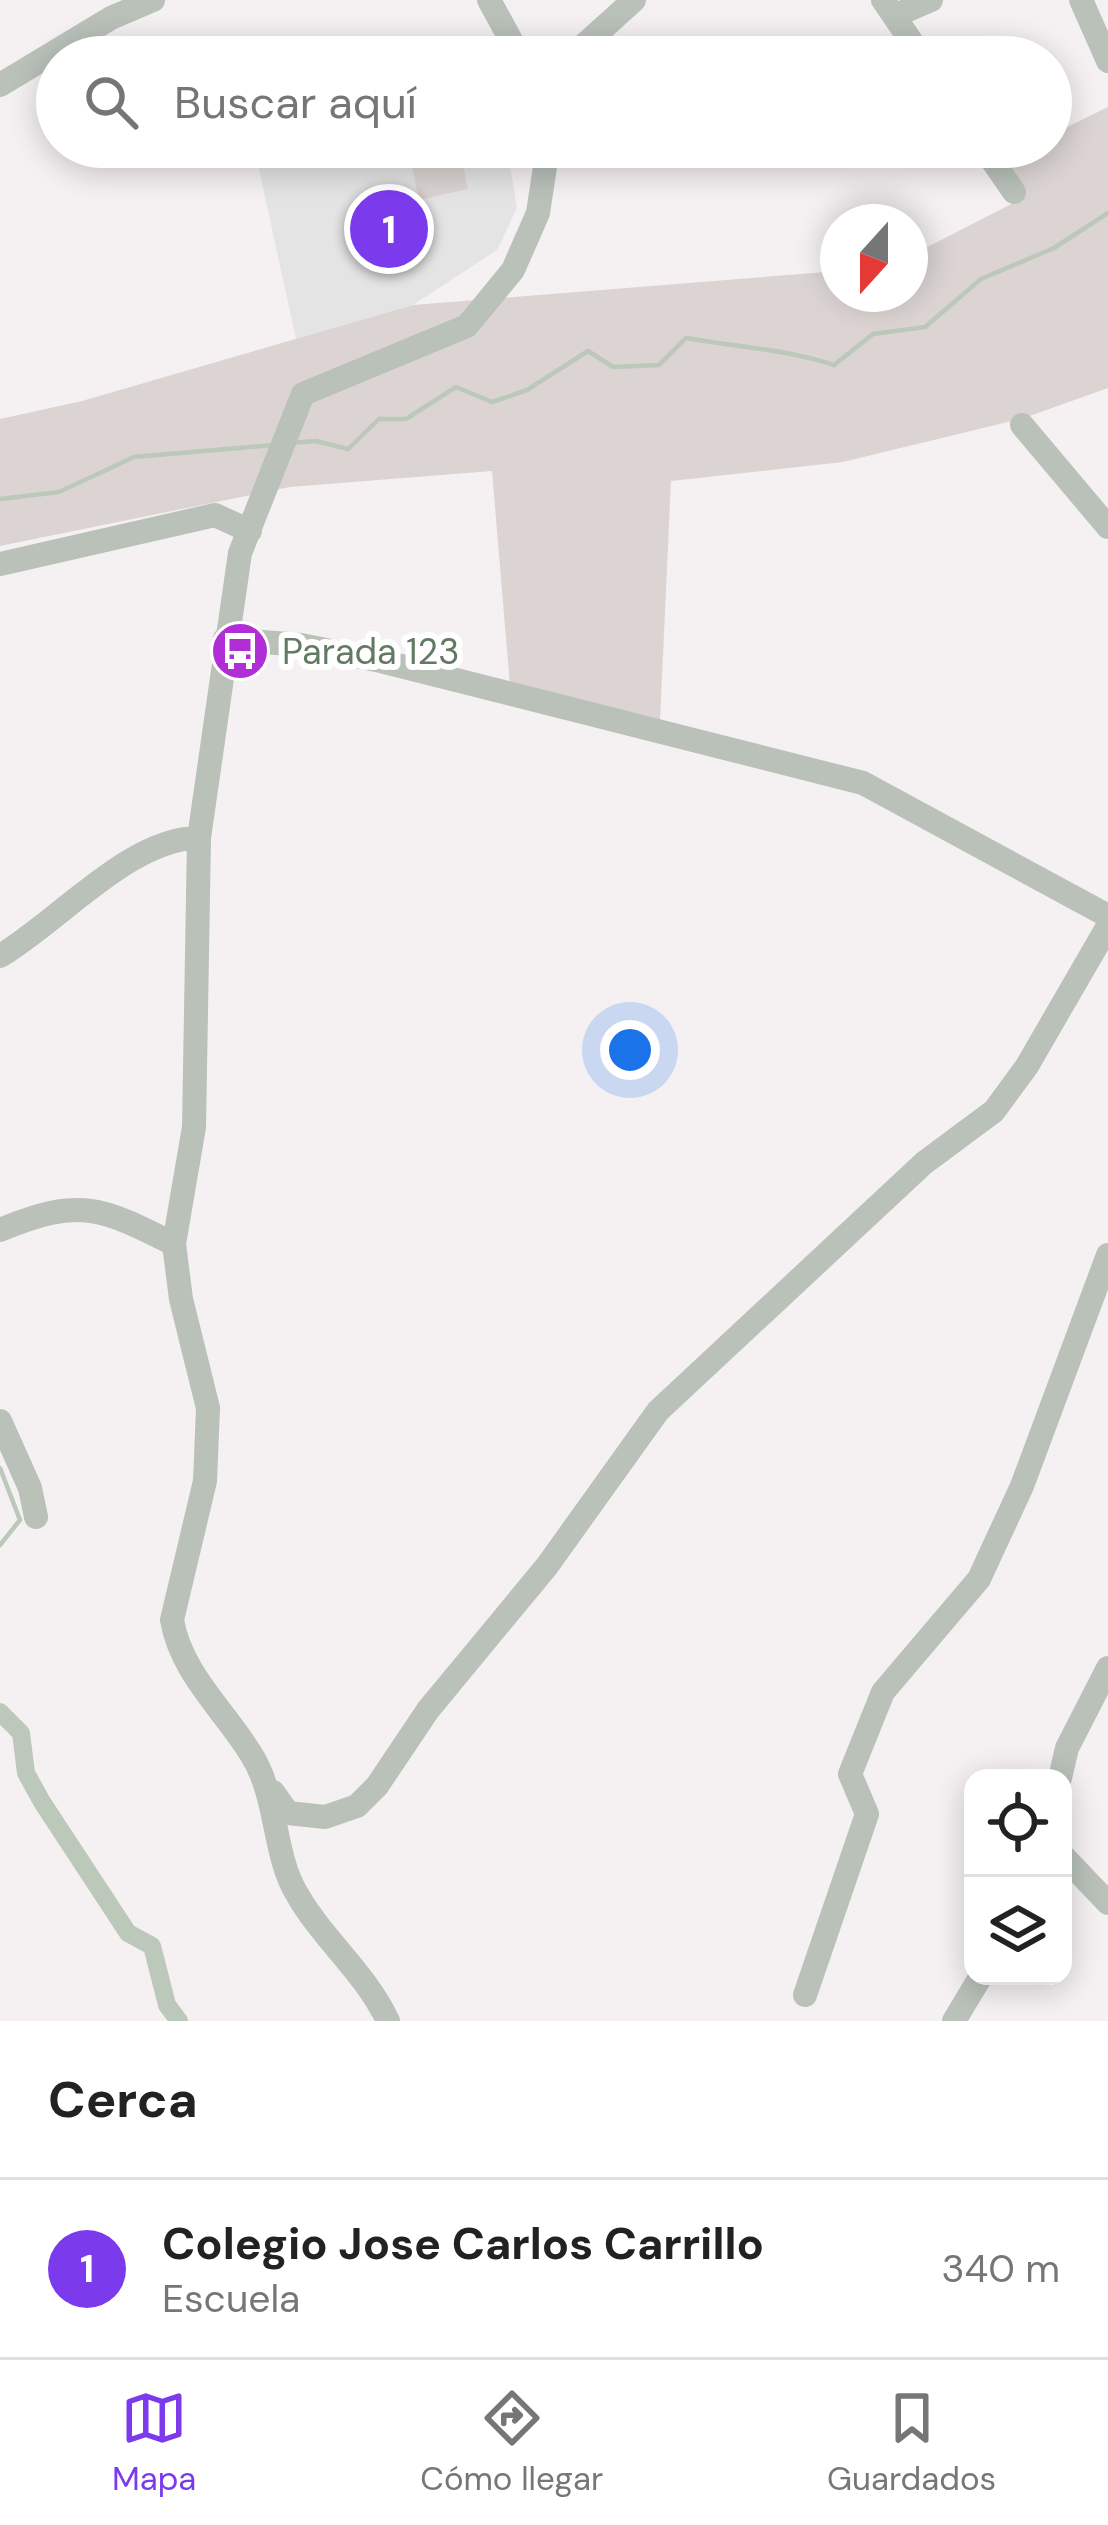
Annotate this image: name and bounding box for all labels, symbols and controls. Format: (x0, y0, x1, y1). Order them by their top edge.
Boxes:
search box (36, 36, 1072, 168)
icon: search (78, 69, 144, 135)
text: Buscar aquí (174, 73, 417, 132)
pin: 1 (350, 184, 428, 274)
north arrow (820, 204, 928, 312)
bus stop icon: Parada 123 (209, 620, 271, 682)
place label: Parada 123 (282, 628, 460, 675)
your location (600, 1020, 660, 1080)
map controls (964, 1769, 1072, 1985)
button: locate (964, 1769, 1072, 1877)
button: layers (964, 1877, 1072, 1985)
text: Cerca (48, 2066, 198, 2133)
text: Colegio Jose Carlos Carrillo (162, 2214, 764, 2273)
text: 1 (80, 2243, 94, 2294)
text: 340 m (941, 2243, 1060, 2294)
text: Escuela (162, 2273, 300, 2324)
tab: Mapa (112, 2385, 196, 2500)
tab: Cómo llegar (420, 2385, 603, 2500)
tab: Guardados (827, 2385, 996, 2500)

